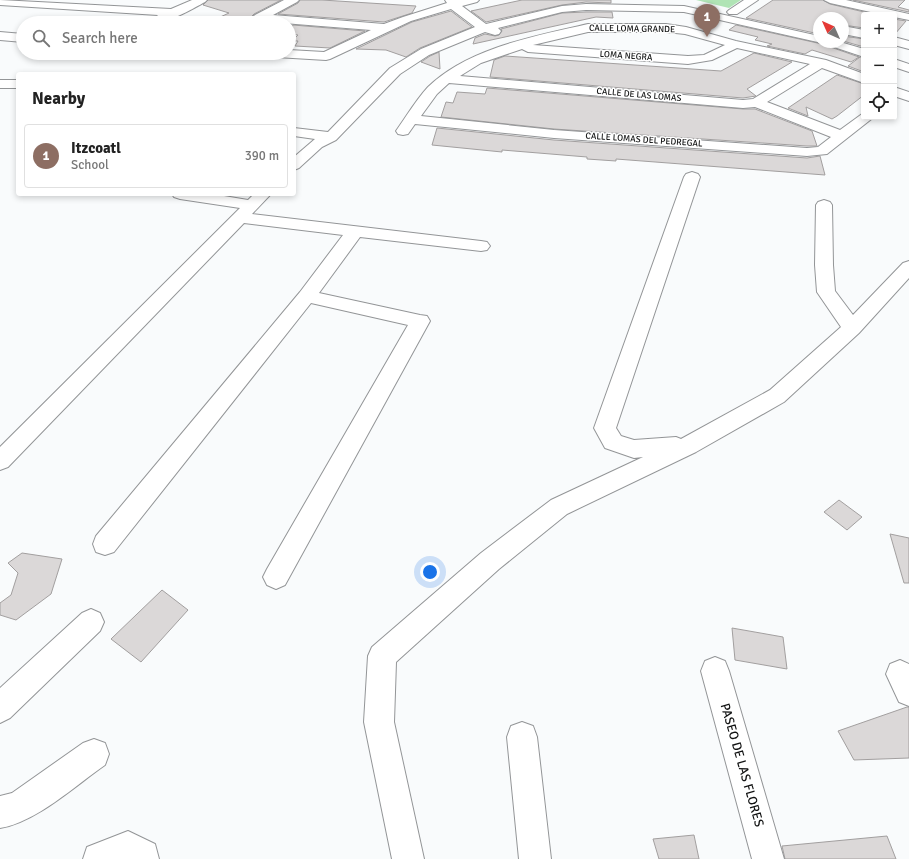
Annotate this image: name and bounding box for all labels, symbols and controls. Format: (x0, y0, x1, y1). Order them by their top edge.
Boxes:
pin: 1 (694, 4, 720, 37)
north arrow (813, 12, 849, 48)
map controls (861, 12, 897, 120)
button: + (861, 12, 897, 48)
search box (16, 16, 296, 60)
street label: CALLE LOMA GRANDE (589, 23, 675, 35)
icon: search (30, 27, 52, 49)
text: Search here (62, 29, 138, 47)
button: − (861, 48, 897, 84)
street label: LOMA NEGRA (599, 49, 653, 63)
button: locate (861, 84, 897, 120)
street label: CALLE DE LAS LOMAS (596, 86, 682, 104)
text: Nearby (32, 88, 85, 109)
street label: CALLE LOMAS DEL PEDREGAL (585, 130, 703, 150)
text: Itzcoatl (71, 139, 121, 157)
text: 1 (42, 148, 50, 164)
text: 390 m (245, 148, 279, 164)
text: School (71, 157, 109, 173)
your location (420, 562, 440, 582)
street label: PASEO DE LAS FLORES (717, 701, 767, 829)

